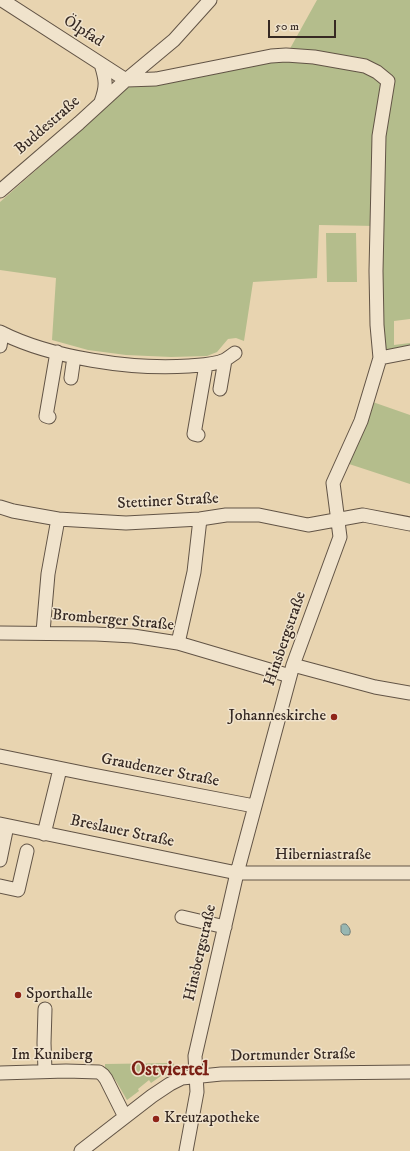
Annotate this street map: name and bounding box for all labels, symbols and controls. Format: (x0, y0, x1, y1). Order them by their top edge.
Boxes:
street label: Ölpfad (59, 12, 107, 52)
scale bar (270, 12, 338, 38)
text: 50 m (275, 19, 299, 34)
street label: Buddestraße (12, 93, 84, 159)
street label: Stettiner Straße (117, 490, 219, 514)
street label: Hinsbergstraße (261, 589, 311, 689)
street label: Bromberger Straße (51, 606, 175, 636)
place label: Johanneskirche (229, 707, 326, 727)
marker: Johanneskirche (329, 712, 339, 722)
street label: Graudenzer Straße (99, 750, 221, 792)
street label: Breslauer Straße (68, 812, 176, 852)
street label: Hiberniastraße (275, 846, 371, 866)
street label: Hinsbergstraße (181, 903, 221, 1003)
place label: Sporthalle (26, 985, 93, 1005)
marker: Sporthalle (13, 990, 23, 1000)
street label: Dortmunder Straße (230, 1045, 356, 1067)
street label: Im Kuniberg (11, 1046, 93, 1066)
district label: Ostviertel (131, 1059, 209, 1083)
place label: Kreuzapotheke (164, 1109, 260, 1129)
marker: Kreuzapotheke (151, 1114, 161, 1124)

